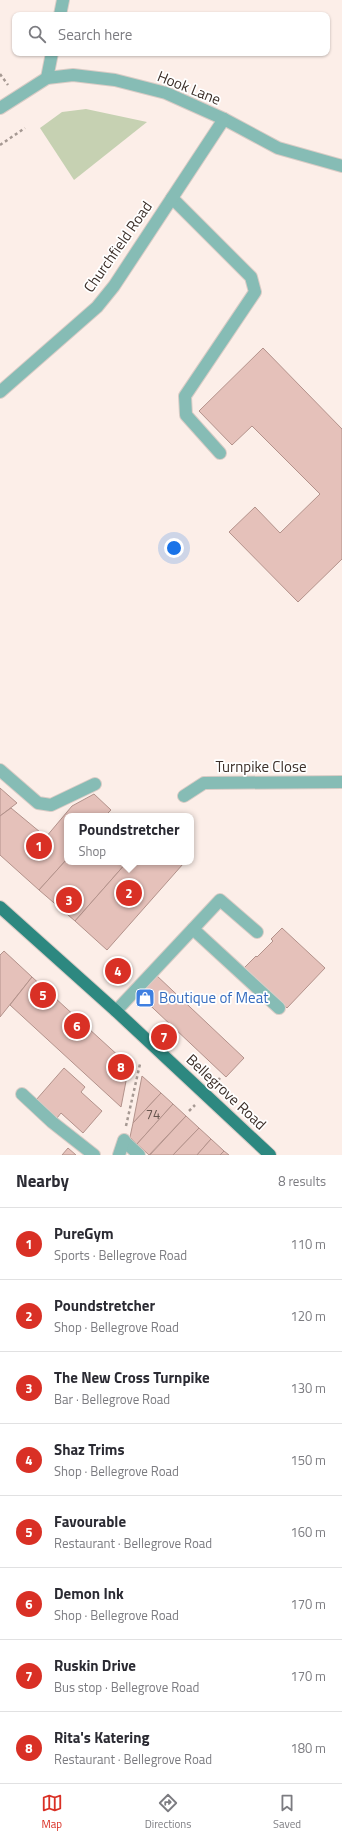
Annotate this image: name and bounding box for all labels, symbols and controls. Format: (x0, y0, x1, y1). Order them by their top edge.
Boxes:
search box (12, 12, 330, 56)
icon: search (26, 23, 48, 45)
text: Search here (58, 23, 132, 46)
street label: Hook Lane (154, 64, 224, 111)
street label: Churchfield Road (78, 196, 158, 297)
your location (164, 538, 184, 558)
street label: Turnpike Close (216, 755, 306, 778)
popup (64, 813, 194, 865)
text: Poundstretcher (78, 818, 180, 841)
pin: 1 (26, 831, 52, 861)
text: Shop (78, 841, 106, 861)
pin: 2 (116, 878, 142, 908)
pin: 3 (56, 885, 82, 915)
pin: 4 (105, 956, 131, 986)
pin: 5 (30, 980, 56, 1010)
place label: Boutique of Meat (159, 986, 269, 1009)
shop icon: Boutique of Meat (134, 987, 156, 1009)
pin: 6 (64, 1011, 90, 1041)
pin: 7 (151, 1022, 177, 1052)
street label: Bellegrove Road (181, 1048, 272, 1135)
pin: 8 (108, 1052, 134, 1082)
house number: 74 (146, 1104, 160, 1124)
text: Nearby (16, 1168, 69, 1194)
text: 8 results (278, 1171, 326, 1191)
text: PureGym (54, 1222, 114, 1245)
text: 1 (25, 1234, 33, 1254)
text: 110 m (290, 1234, 326, 1254)
text: Sports · Bellegrove Road (54, 1245, 187, 1265)
text: Poundstretcher (54, 1294, 155, 1317)
text: 2 (25, 1306, 33, 1326)
text: 120 m (290, 1306, 326, 1326)
text: Shop · Bellegrove Road (54, 1317, 179, 1337)
text: The New Cross Turnpike (54, 1366, 210, 1389)
text: 3 (25, 1378, 33, 1398)
text: 130 m (290, 1378, 326, 1398)
text: Bar · Bellegrove Road (54, 1389, 170, 1409)
text: Shaz Trims (54, 1438, 124, 1461)
text: 4 (25, 1450, 33, 1470)
text: 150 m (290, 1450, 326, 1470)
text: Shop · Bellegrove Road (54, 1461, 179, 1481)
text: Favourable (54, 1510, 126, 1533)
text: 5 (25, 1522, 33, 1542)
text: 160 m (290, 1522, 326, 1542)
text: Restaurant · Bellegrove Road (54, 1533, 212, 1553)
text: Demon Ink (54, 1582, 124, 1605)
text: 6 (25, 1594, 33, 1614)
text: 170 m (290, 1594, 326, 1614)
text: Shop · Bellegrove Road (54, 1605, 179, 1625)
text: Ruskin Drive (54, 1654, 136, 1677)
text: 7 (25, 1666, 33, 1686)
text: 170 m (290, 1666, 326, 1686)
text: Bus stop · Bellegrove Road (54, 1677, 199, 1697)
text: Rita's Katering (54, 1726, 149, 1749)
text: 8 (25, 1738, 33, 1758)
text: 180 m (290, 1738, 326, 1758)
text: Restaurant · Bellegrove Road (54, 1749, 212, 1769)
tab: Map (41, 1792, 63, 1832)
tab: Directions (145, 1792, 191, 1832)
tab: Saved (273, 1792, 301, 1832)

